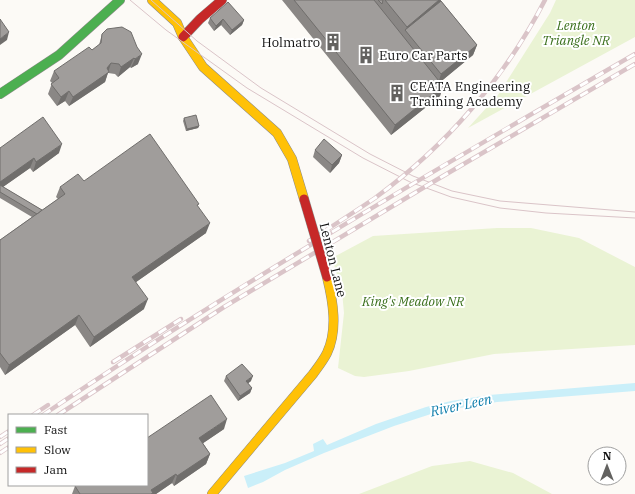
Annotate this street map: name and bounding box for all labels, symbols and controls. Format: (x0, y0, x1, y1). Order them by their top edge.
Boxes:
park label: Lenton Triangle NR (542, 17, 610, 49)
building icon: Holmatro (323, 32, 343, 52)
place label: Holmatro (261, 34, 320, 51)
building icon: Euro Car Parts (356, 45, 376, 65)
place label: Euro Car Parts (379, 47, 468, 64)
place label: CEATA Engineering Training Academy (410, 78, 530, 110)
building icon: CEATA Engineering Training Academy (387, 83, 407, 103)
street label: Lenton Lane (316, 221, 350, 299)
park label: King's Meadow NR (361, 293, 464, 310)
water label: River Leen (428, 390, 493, 421)
legend (8, 414, 148, 486)
text: Fast (44, 422, 68, 437)
text: Slow (44, 442, 71, 457)
north arrow (587, 446, 627, 486)
text: N (603, 449, 612, 463)
text: Jam (44, 462, 68, 477)

